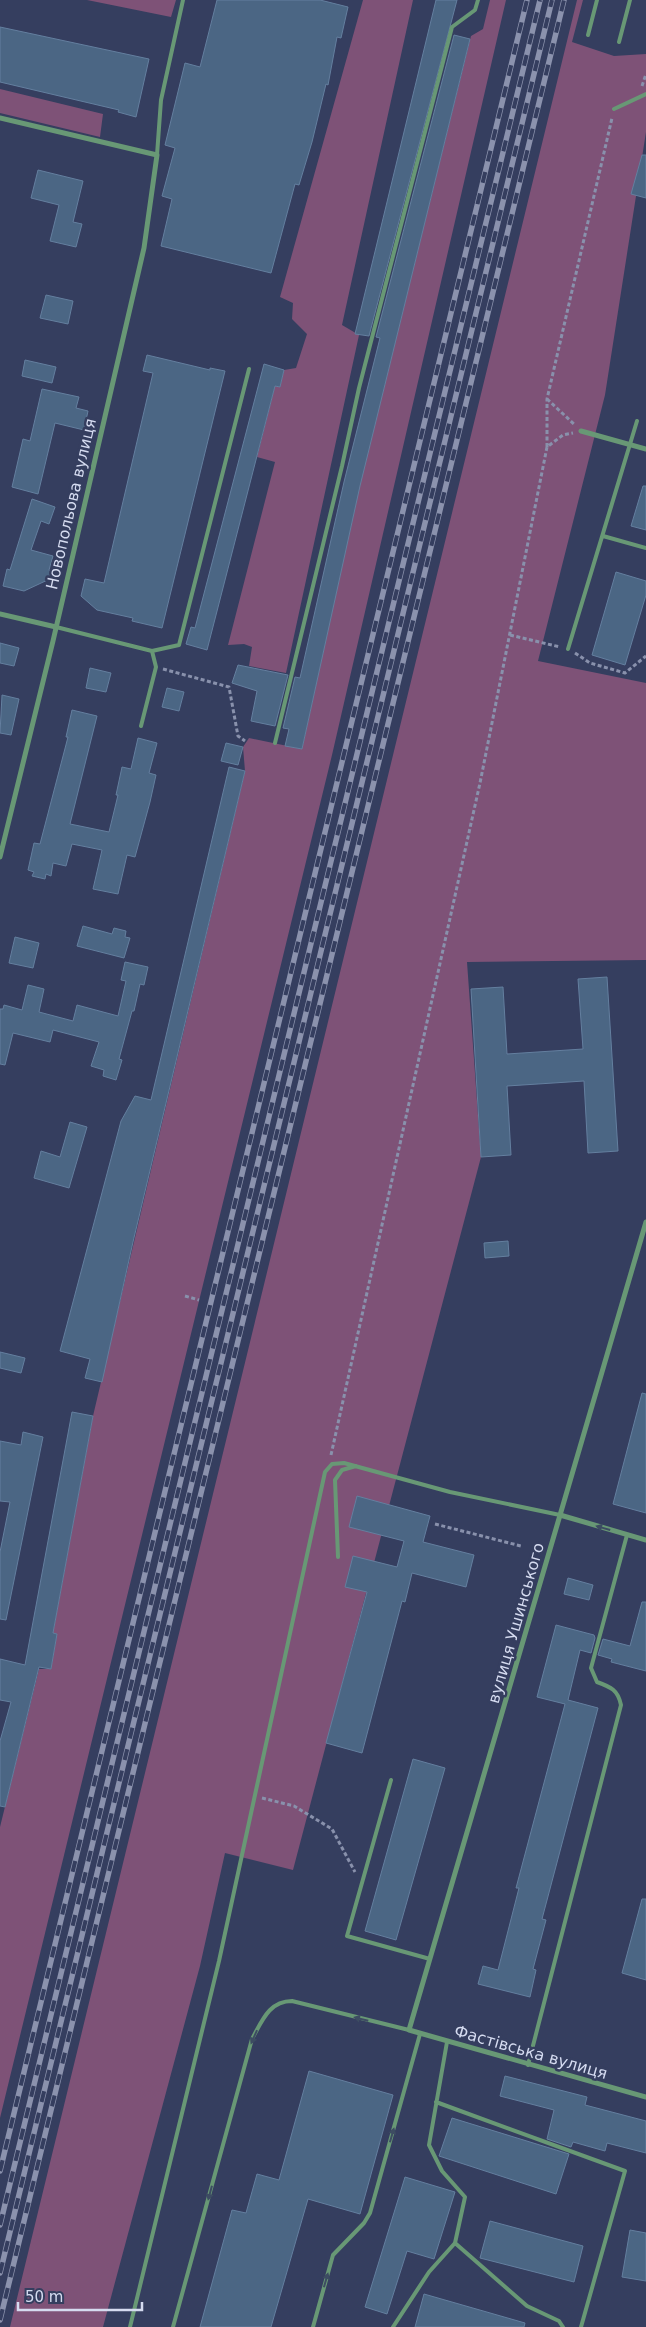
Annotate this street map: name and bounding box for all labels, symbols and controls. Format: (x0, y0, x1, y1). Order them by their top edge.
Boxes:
street label: Новопольова вулиця (42, 417, 100, 591)
one-way arrow (595, 1523, 610, 1531)
street label: вулиця Ушинського (484, 1540, 548, 1706)
one-way arrow (354, 2014, 369, 2022)
street label: Фастівська вулиця (452, 2021, 610, 2083)
one-way arrow (250, 2030, 258, 2044)
one-way arrow (388, 2128, 396, 2143)
one-way arrow (206, 2185, 214, 2200)
one-way arrow (323, 2273, 331, 2288)
scale bar (18, 2280, 141, 2312)
text: 50 m (25, 2288, 63, 2306)

